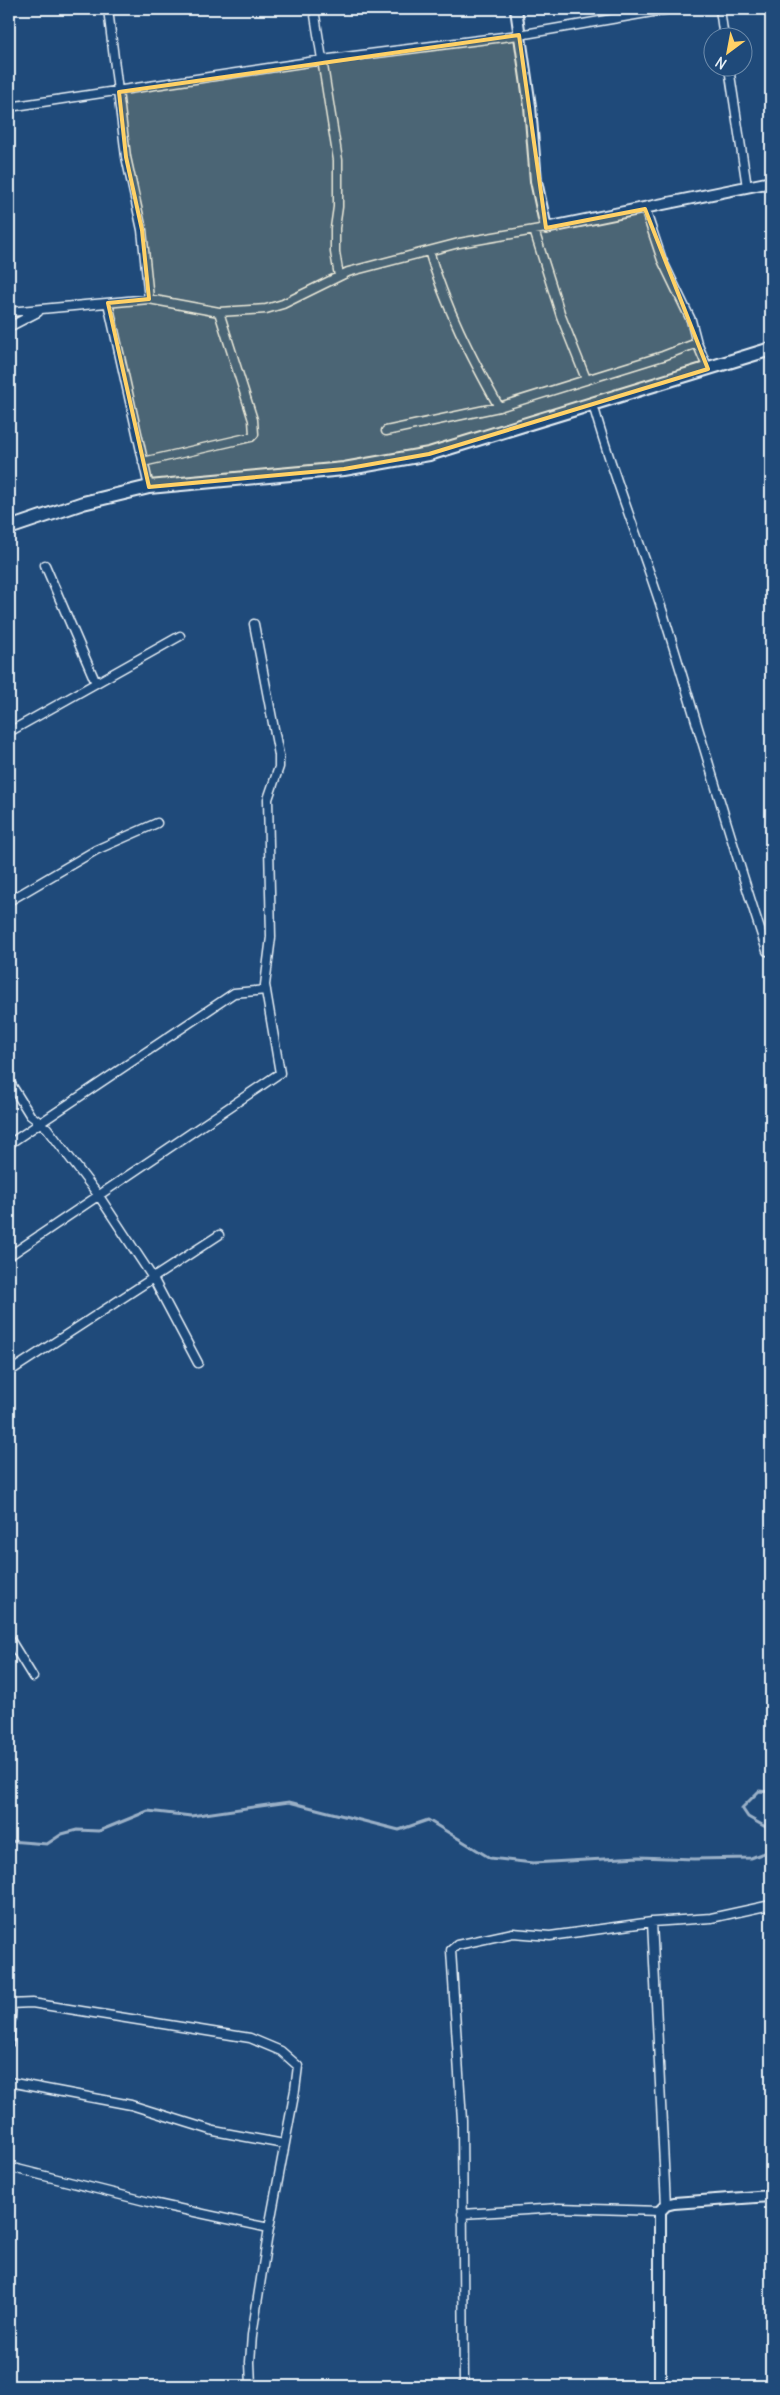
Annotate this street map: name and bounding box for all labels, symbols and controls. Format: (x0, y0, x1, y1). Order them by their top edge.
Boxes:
north arrow (702, 28, 752, 78)
text: N (712, 53, 730, 73)

